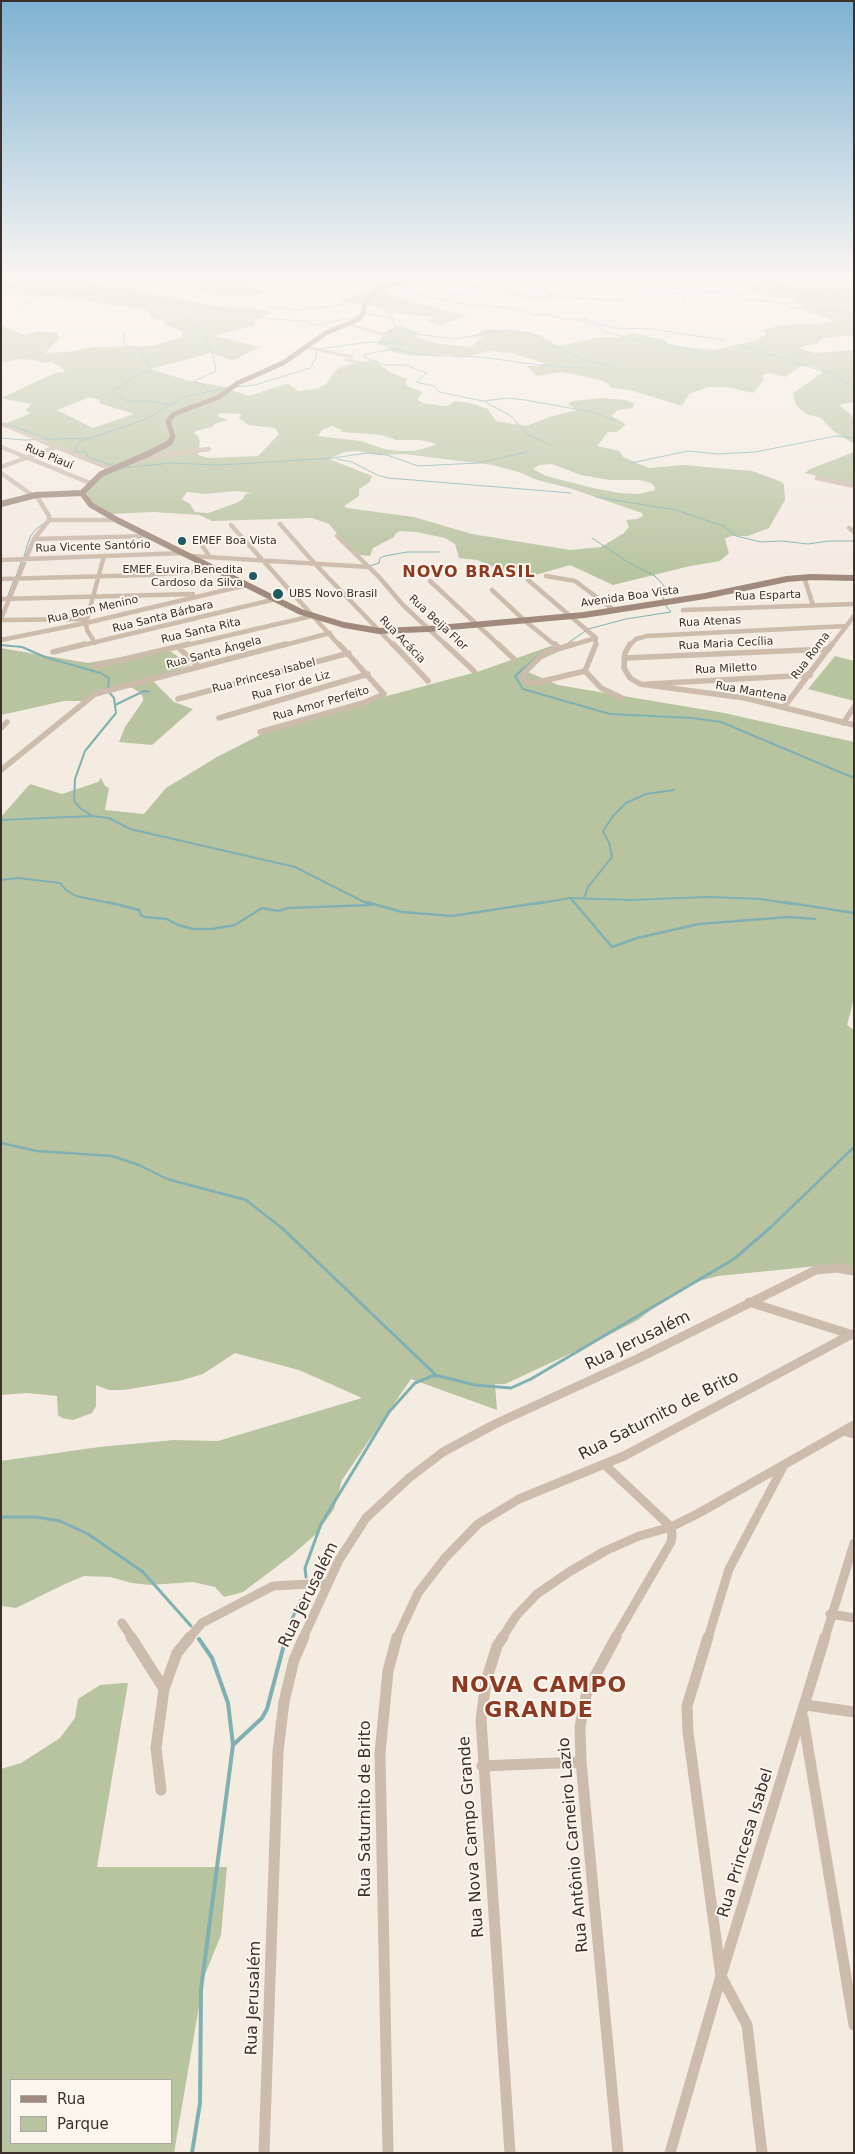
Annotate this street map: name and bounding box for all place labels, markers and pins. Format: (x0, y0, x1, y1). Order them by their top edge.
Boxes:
place label: EMEF Boa Vista (192, 534, 277, 548)
marker: EMEF Boa Vista (176, 535, 188, 547)
place label: EMEF Euvira Benedita Cardoso da Silva (122, 563, 243, 589)
marker: EMEF Euvira Benedita Cardoso da Silva (247, 570, 259, 582)
marker: UBS Novo Brasil (271, 587, 285, 601)
place label: UBS Novo Brasil (289, 587, 377, 601)

